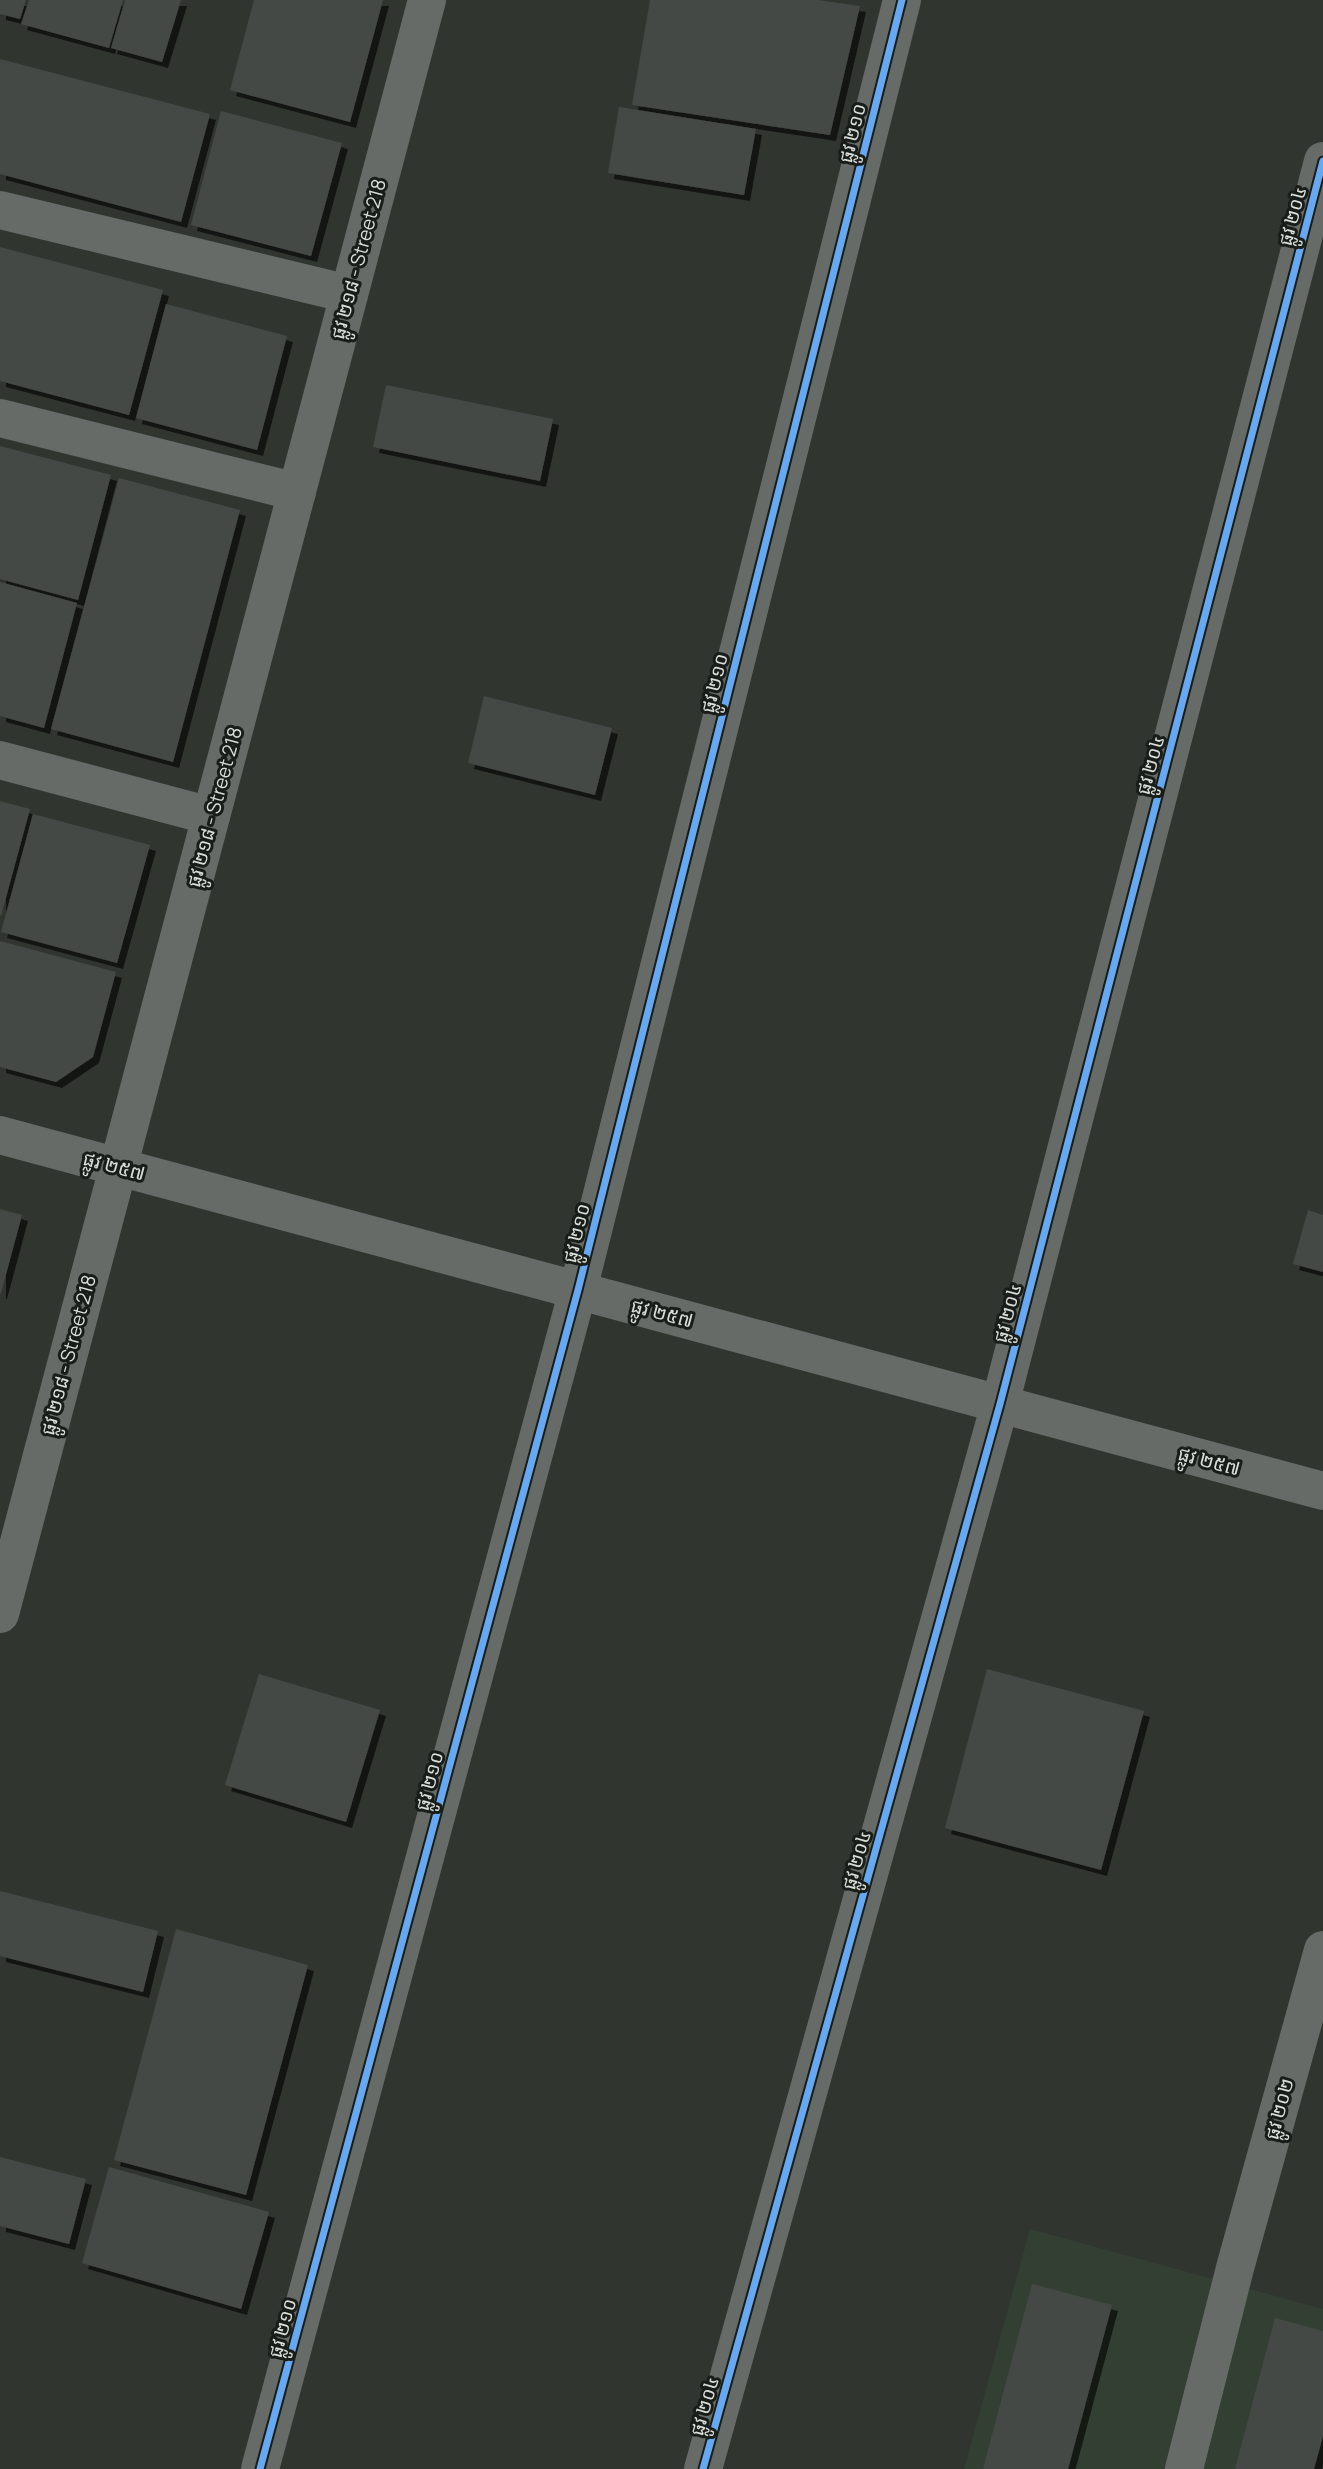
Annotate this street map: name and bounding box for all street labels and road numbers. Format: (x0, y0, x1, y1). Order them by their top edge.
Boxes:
street label: ផ្លូវ ២១០ (832, 101, 876, 167)
street label: ផ្លូវ ២១៨ - Street 218 (324, 176, 396, 343)
street label: ផ្លូវ ២០៤ (1272, 183, 1317, 250)
street label: ផ្លូវ ២១០ (694, 651, 738, 717)
street label: ផ្លូវ ២១៨ - Street 218 (180, 724, 252, 891)
street label: ផ្លូវ ២០៤ (1130, 732, 1175, 799)
street label: ផ្លូវ ២៥៧ (79, 1145, 148, 1191)
street label: ផ្លូវ ២១០ (556, 1201, 600, 1267)
street label: ផ្លូវ ២១៨ - Street 218 (34, 1272, 106, 1439)
street label: ផ្លូវ ២០៤ (987, 1280, 1032, 1347)
street label: ផ្លូវ ២៥៧ (627, 1292, 696, 1338)
street label: ផ្លូវ ២៥៧ (1174, 1440, 1243, 1486)
street label: ផ្លូវ ២១០ (409, 1748, 454, 1815)
street label: ផ្លូវ ២០៤ (835, 1827, 881, 1894)
street label: ផ្លូវ ២០២ (1258, 2075, 1304, 2144)
street label: ផ្លូវ ២១០ (262, 2295, 307, 2362)
street label: ផ្លូវ ២០៤ (683, 2373, 729, 2440)

